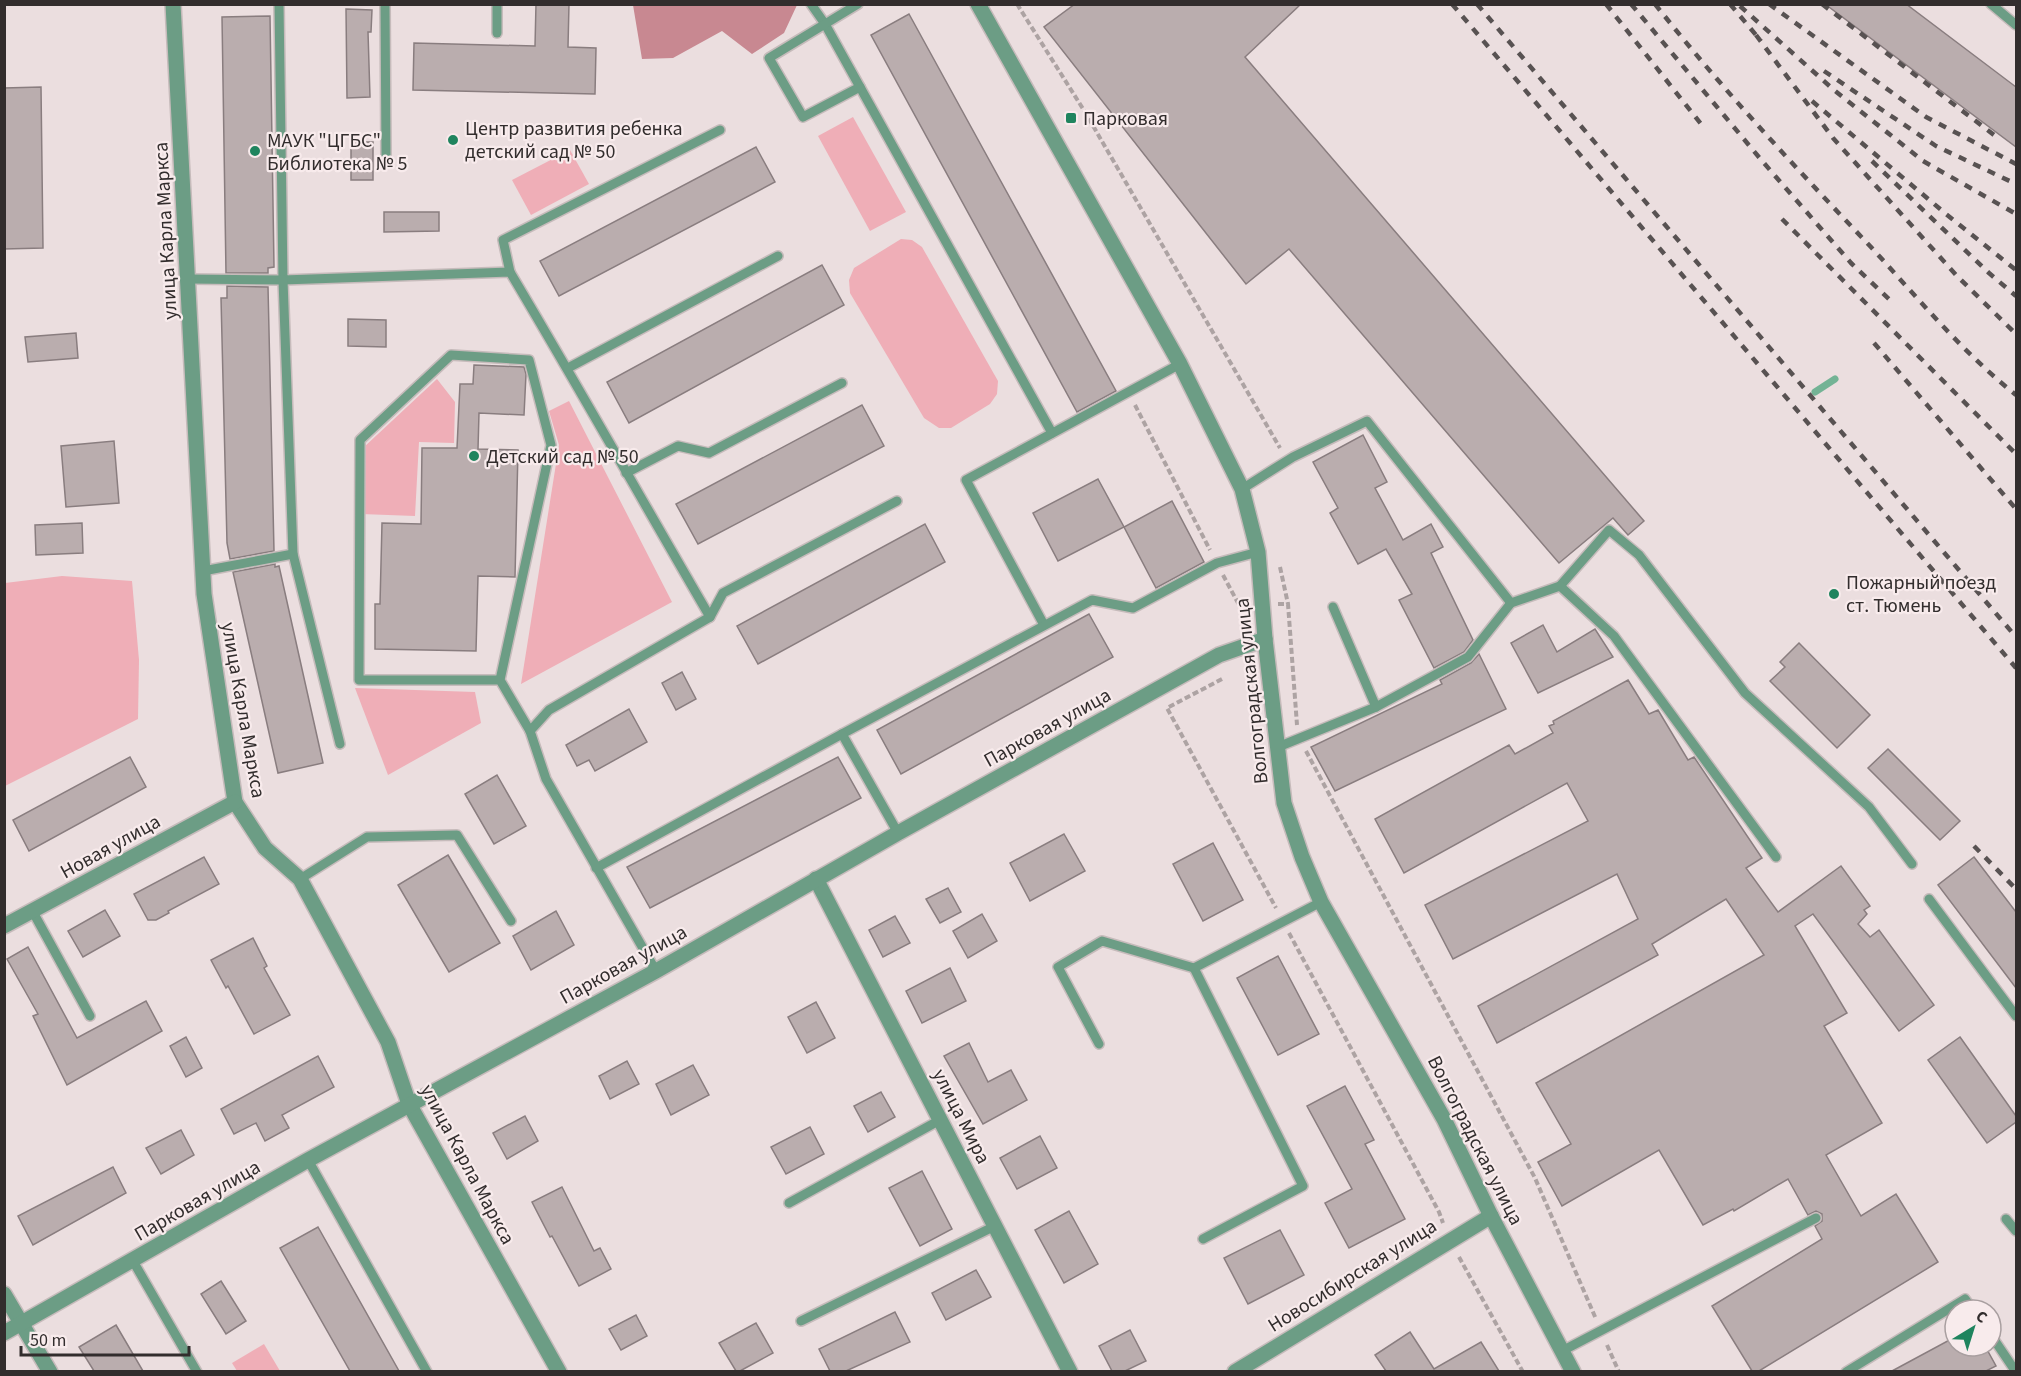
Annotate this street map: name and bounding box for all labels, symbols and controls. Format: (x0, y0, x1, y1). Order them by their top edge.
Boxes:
place label: Парковая (1083, 105, 1168, 133)
marker: Парковая (1064, 111, 1078, 125)
place label: Центр развития ребенка детский сад № 50 (465, 115, 683, 166)
place label: МАУК "ЦГБС" Библиотека № 5 (267, 127, 407, 178)
marker: Центр развития ребенка детский сад № 50 (446, 133, 460, 147)
street label: улица Карла Маркса (147, 141, 185, 321)
marker: МАУК "ЦГБС" Библиотека № 5 (248, 144, 262, 158)
place label: Детский сад № 50 (486, 443, 639, 471)
marker: Детский сад № 50 (467, 449, 481, 463)
place label: Пожарный поезд ст. Тюмень (1846, 569, 1996, 620)
marker: Пожарный поезд ст. Тюмень (1827, 587, 1841, 601)
street label: Волгоградская улица (1228, 597, 1276, 785)
street label: улица Карла Маркса (214, 620, 272, 800)
street label: Парковая улица (979, 681, 1116, 774)
street label: Новая улица (55, 808, 166, 886)
street label: Парковая улица (555, 918, 692, 1011)
street label: Волгоградская улица (1420, 1051, 1530, 1230)
street label: улица Мира (925, 1064, 997, 1169)
street label: улица Карла Маркса (413, 1079, 521, 1250)
street label: Парковая улица (129, 1153, 266, 1248)
street label: Новосибирская улица (1263, 1213, 1442, 1339)
north arrow (1943, 1298, 2003, 1358)
text: С (1971, 1305, 1992, 1329)
scale bar (21, 1319, 189, 1357)
text: 50 m (30, 1328, 66, 1353)

